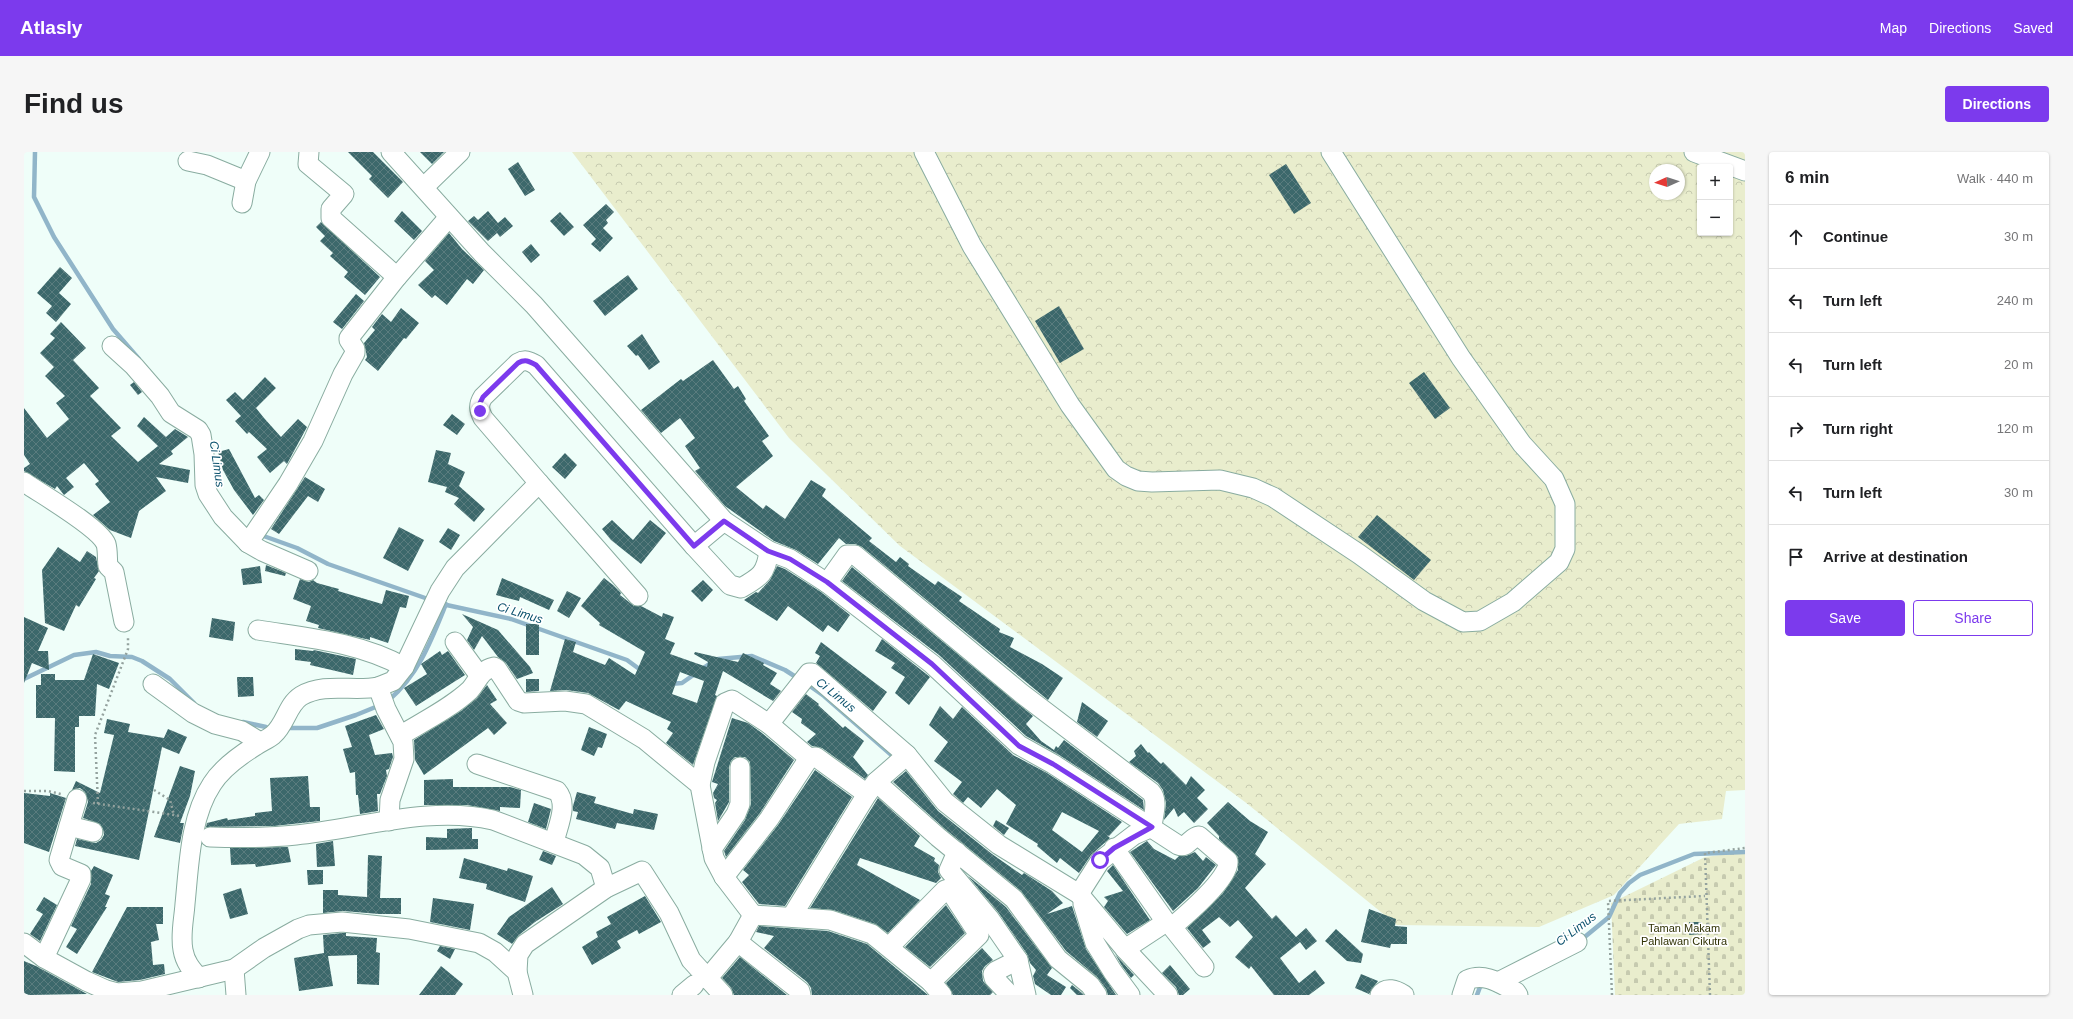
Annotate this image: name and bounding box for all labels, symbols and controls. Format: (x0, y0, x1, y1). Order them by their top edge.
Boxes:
text: Atlasly (20, 17, 82, 38)
text: Map (1880, 20, 1907, 36)
text: Directions (1929, 20, 1991, 36)
text: Saved (2013, 20, 2053, 36)
button: Directions (1945, 86, 2049, 122)
text: Find us (24, 88, 124, 119)
north arrow (1649, 164, 1685, 200)
map controls (1697, 164, 1733, 236)
button: + (1697, 164, 1733, 200)
text: 6 min (1785, 168, 1829, 187)
text: Walk · 440 m (1957, 171, 2033, 186)
button: − (1697, 200, 1733, 236)
icon: ahead (1785, 226, 1807, 248)
text: Continue (1823, 228, 1888, 245)
text: 30 m (2004, 229, 2033, 244)
icon: left (1785, 290, 1807, 312)
text: Turn left (1823, 292, 1882, 309)
text: 240 m (1997, 293, 2033, 308)
icon: left (1785, 354, 1807, 376)
text: Turn left (1823, 356, 1882, 373)
text: 20 m (2004, 357, 2033, 372)
route end (471, 402, 489, 420)
icon: right (1785, 418, 1807, 440)
text: Turn right (1823, 420, 1893, 437)
text: 120 m (1997, 421, 2033, 436)
water label: Ci Limus (207, 440, 227, 488)
icon: left (1785, 482, 1807, 504)
text: Turn left (1823, 484, 1882, 501)
text: 30 m (2004, 485, 2033, 500)
icon: arrive (1785, 546, 1807, 568)
text: Arrive at destination (1823, 548, 1968, 565)
water label: Ci Limus (496, 599, 544, 627)
button: Save (1785, 600, 1905, 636)
button: Share (1913, 600, 2033, 636)
water label: Ci Limus (813, 675, 859, 715)
route start (1091, 851, 1109, 869)
water label: Ci Limus (1553, 909, 1599, 949)
park label: Taman Makam Pahlawan Cikutra (1641, 922, 1728, 947)

